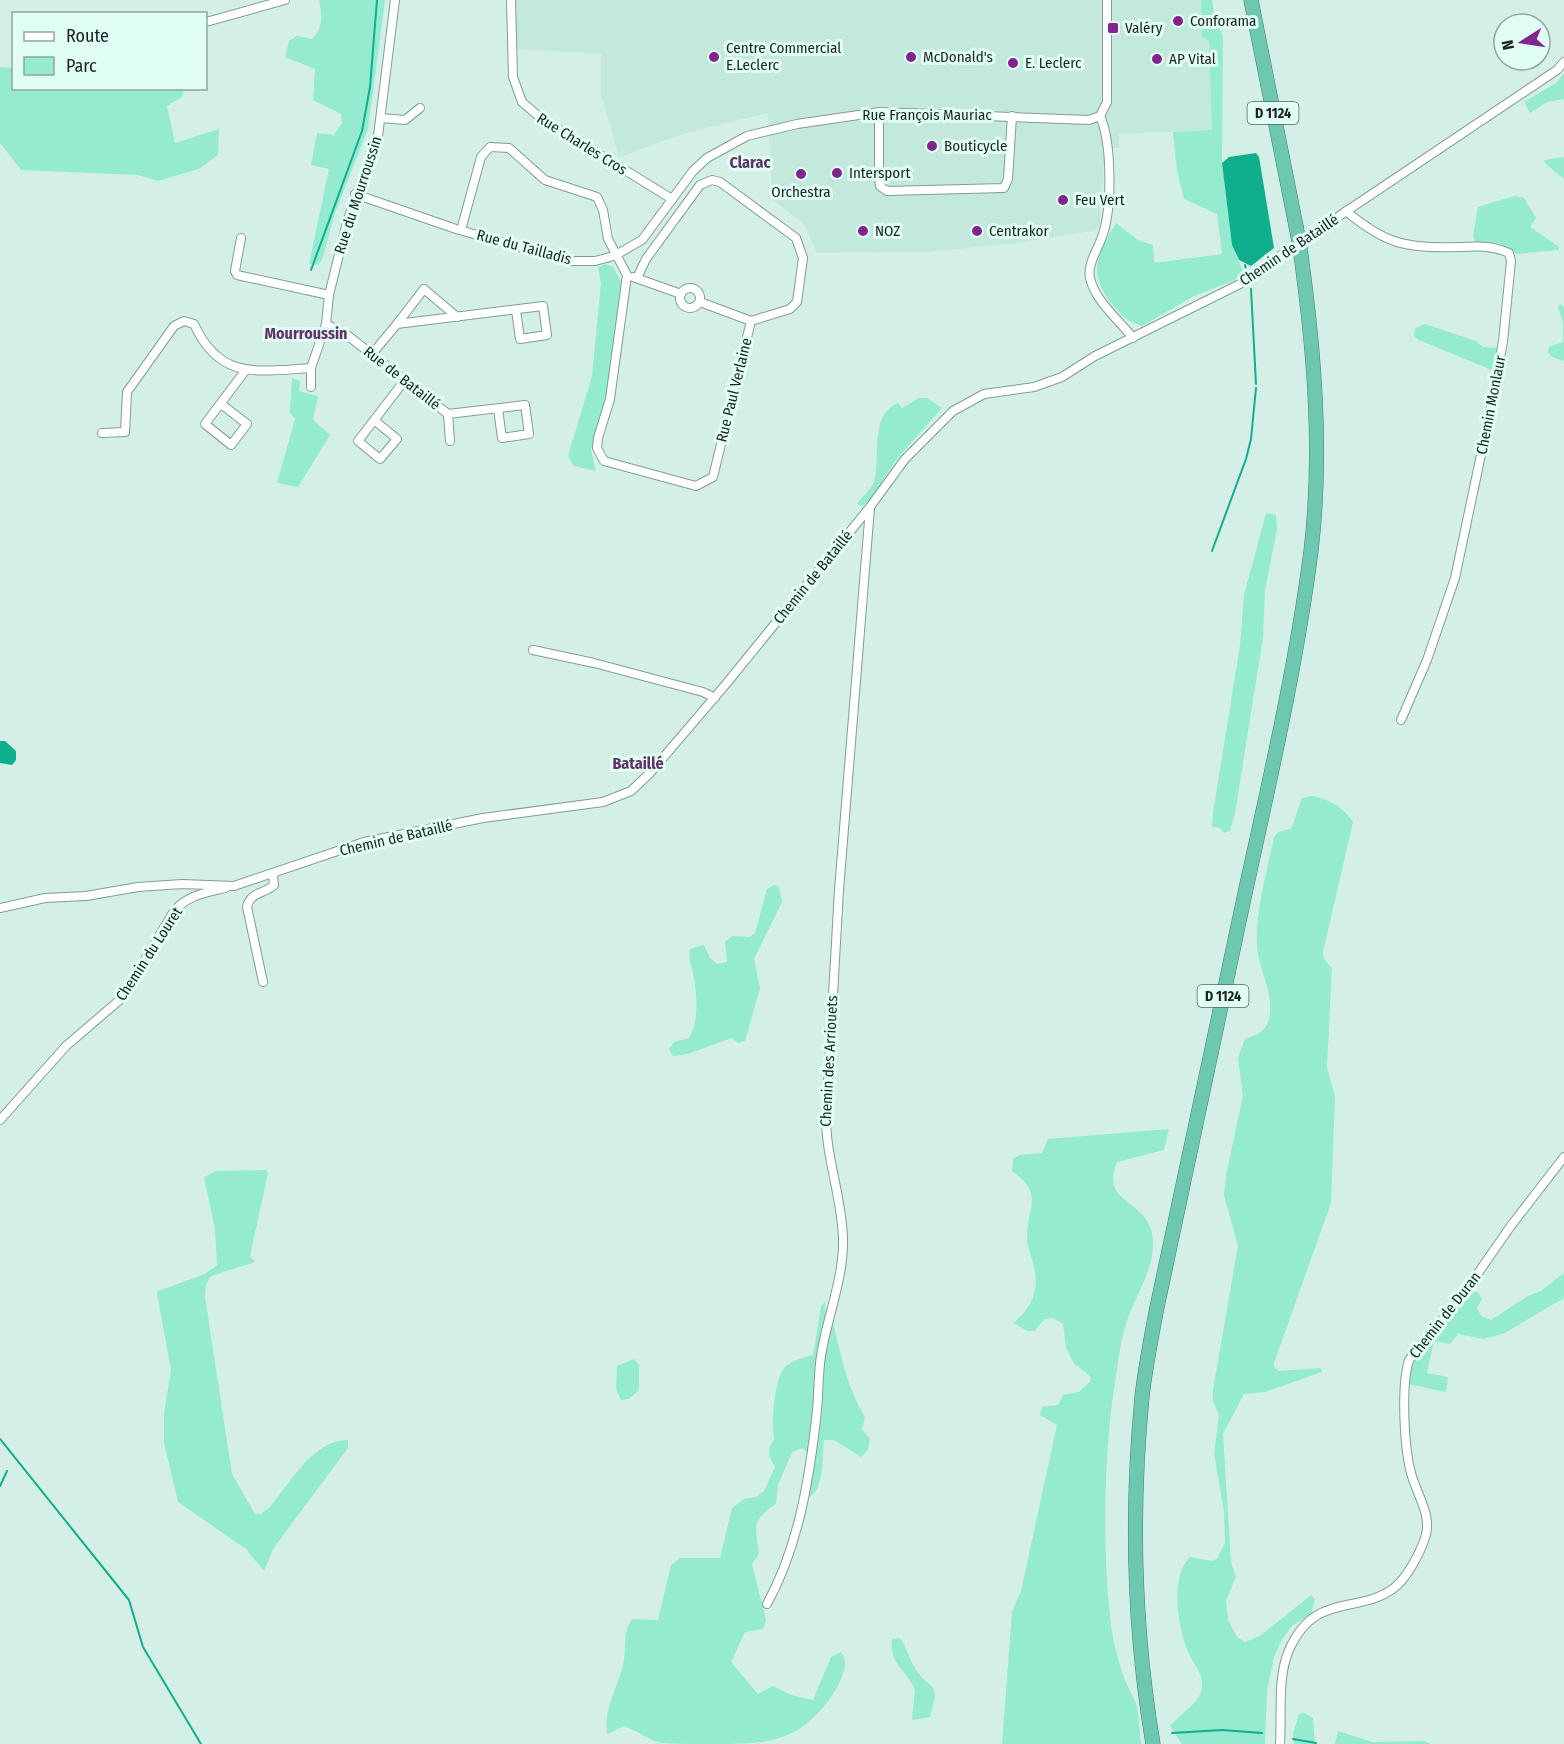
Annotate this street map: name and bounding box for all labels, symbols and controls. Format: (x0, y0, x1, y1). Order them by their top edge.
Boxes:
legend (12, 12, 207, 90)
place label: Conforama (1190, 12, 1256, 30)
north arrow (1492, 12, 1552, 72)
marker: Conforama (1171, 14, 1185, 28)
place label: Valéry (1125, 19, 1163, 37)
marker: Valéry (1106, 21, 1120, 35)
text: Route (66, 25, 109, 47)
text: N (1498, 38, 1518, 52)
place label: Centre Commercial E.Leclerc (726, 39, 841, 74)
place label: McDonald's (923, 48, 993, 66)
marker: Centre Commercial E.Leclerc (707, 50, 721, 64)
marker: McDonald's (904, 50, 918, 64)
place label: AP Vital (1169, 50, 1216, 68)
marker: AP Vital (1150, 52, 1164, 66)
place label: E. Leclerc (1025, 54, 1082, 72)
text: Parc (66, 55, 97, 77)
marker: E. Leclerc (1006, 56, 1020, 70)
road number: D 1124 (1248, 102, 1298, 124)
street label: Rue François Mauriac (862, 106, 992, 124)
street label: Rue Charles Cros (534, 109, 630, 179)
street label: Rue du Mourroussin (330, 134, 386, 256)
place label: Bouticycle (944, 137, 1007, 155)
marker: Bouticycle (925, 139, 939, 153)
district label: Clarac (730, 153, 770, 172)
place label: Intersport (849, 164, 910, 182)
marker: Intersport (830, 166, 844, 180)
marker: Orchestra (794, 167, 808, 181)
place label: Orchestra (771, 183, 831, 201)
place label: Feu Vert (1075, 191, 1125, 209)
marker: Feu Vert (1056, 193, 1070, 207)
street label: Chemin de Bataillé (1236, 210, 1342, 290)
place label: NOZ (875, 222, 900, 240)
place label: Centrakor (989, 222, 1049, 240)
marker: NOZ (856, 224, 870, 238)
marker: Centrakor (970, 224, 984, 238)
street label: Rue du Tailladis (475, 226, 573, 268)
district label: Mourroussin (265, 324, 347, 343)
street label: Rue Paul Verlaine (712, 336, 756, 444)
street label: Rue de Bataillé (360, 342, 444, 414)
street label: Chemin Monlaur (1473, 353, 1510, 456)
street label: Chemin de Bataillé (770, 527, 856, 627)
district label: Bataillé (612, 754, 664, 773)
street label: Chemin de Bataillé (338, 816, 454, 860)
street label: Chemin du Louret (112, 904, 186, 1004)
road number: D 1124 (1198, 985, 1248, 1007)
street label: Chemin des Arriouets (817, 995, 841, 1127)
street label: Chemin de Duran (1406, 1268, 1484, 1362)

